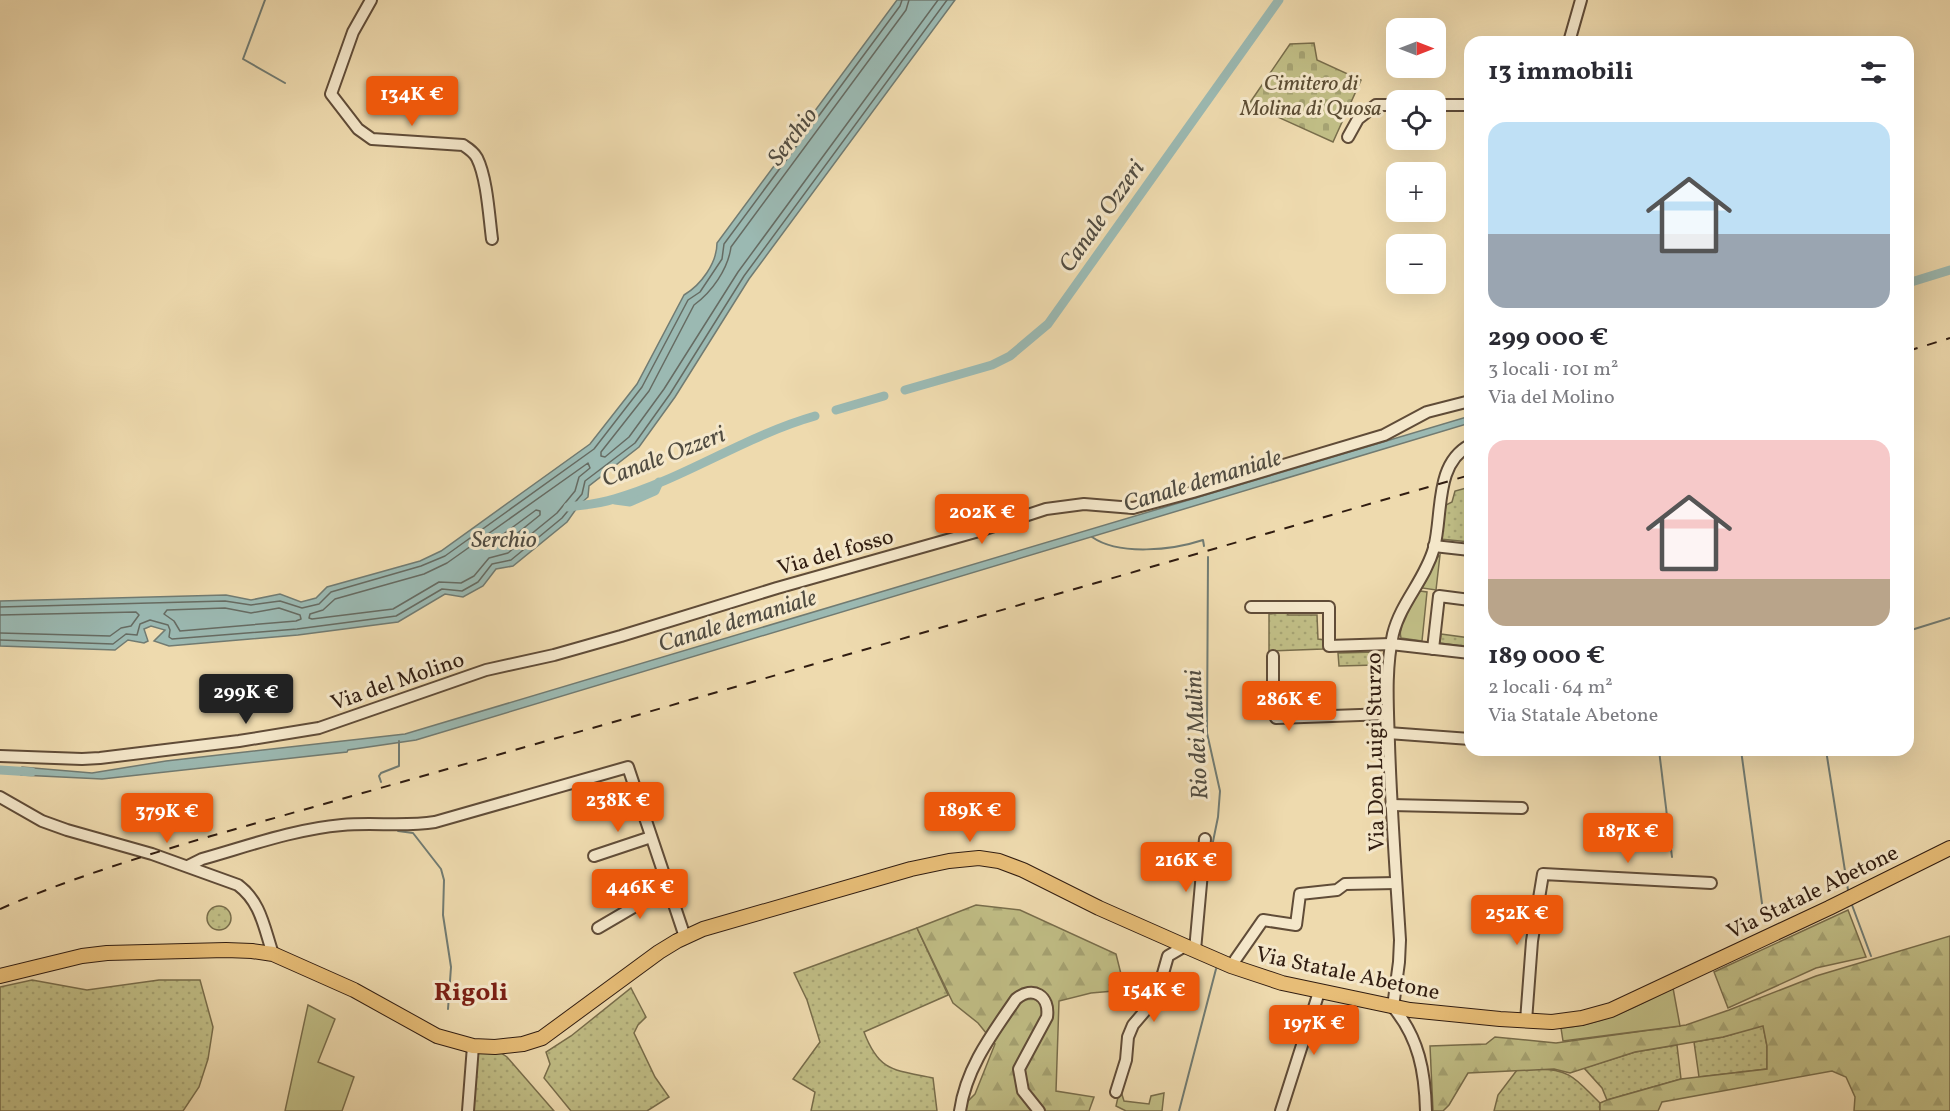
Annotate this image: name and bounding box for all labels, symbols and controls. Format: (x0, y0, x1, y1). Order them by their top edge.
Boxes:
north arrow (1386, 18, 1446, 78)
map controls (1386, 18, 1446, 294)
text: 13 immobili (1488, 54, 1633, 90)
icon: filters (1857, 56, 1890, 89)
park label: Cimitero di Molina di Quosa (1239, 69, 1382, 125)
pin: 134K € (363, 76, 461, 127)
text: 134K € (380, 81, 444, 109)
button: locate (1386, 90, 1446, 150)
water label: Serchio (760, 101, 827, 174)
water label: Canale Ozzeri (1051, 153, 1154, 280)
icon: home (1635, 161, 1743, 269)
button: + (1386, 162, 1446, 222)
button: − (1386, 234, 1446, 294)
text: 299 000 € (1488, 320, 1608, 356)
text: 3 locali · 101 m² (1488, 356, 1618, 384)
text: Via del Molino (1488, 384, 1615, 412)
water label: Canale Ozzeri (597, 418, 732, 497)
water label: Canale demaniale (1119, 442, 1286, 522)
icon: home (1635, 479, 1743, 587)
pin: 202K € (933, 494, 1031, 545)
text: 202K € (949, 499, 1015, 527)
street label: Via del fosso (774, 522, 897, 585)
water label: Serchio (471, 524, 537, 558)
water label: Canale demaniale (654, 582, 821, 662)
text: 189 000 € (1488, 638, 1605, 674)
street label: Via del Molino (327, 645, 469, 720)
street label: Via Don Luigi Sturzo (1359, 652, 1394, 852)
water label: Rio dei Mulini (1178, 668, 1218, 801)
pin: 299K € (197, 674, 295, 725)
text: 2 locali · 64 m² (1488, 674, 1613, 702)
text: 299K € (213, 679, 279, 707)
pin: 286K € (1240, 681, 1338, 732)
text: 286K € (1256, 686, 1322, 714)
text: Via Statale Abetone (1488, 702, 1658, 730)
pin: 238K € (569, 782, 667, 833)
text: 238K € (586, 787, 650, 815)
pin: 189K € (921, 792, 1019, 843)
pin: 379K € (118, 793, 216, 844)
text: 189K € (938, 797, 1002, 825)
text: 379K € (135, 798, 199, 826)
pin: 187K € (1579, 813, 1677, 864)
text: 187K € (1597, 818, 1659, 846)
street label: Via Statale Abetone (1722, 838, 1904, 948)
pin: 216K € (1137, 842, 1235, 893)
text: 216K € (1155, 847, 1217, 875)
pin: 446K € (591, 869, 689, 920)
text: 446K € (606, 874, 674, 902)
pin: 252K € (1468, 895, 1566, 946)
text: 252K € (1485, 900, 1549, 928)
street label: Via Statale Abetone (1253, 940, 1442, 1009)
pin: 154K € (1105, 972, 1203, 1023)
district label: Rigoli (434, 975, 508, 1011)
text: 154K € (1123, 977, 1186, 1005)
pin: 197K € (1265, 1005, 1363, 1056)
text: 197K € (1283, 1010, 1345, 1038)

